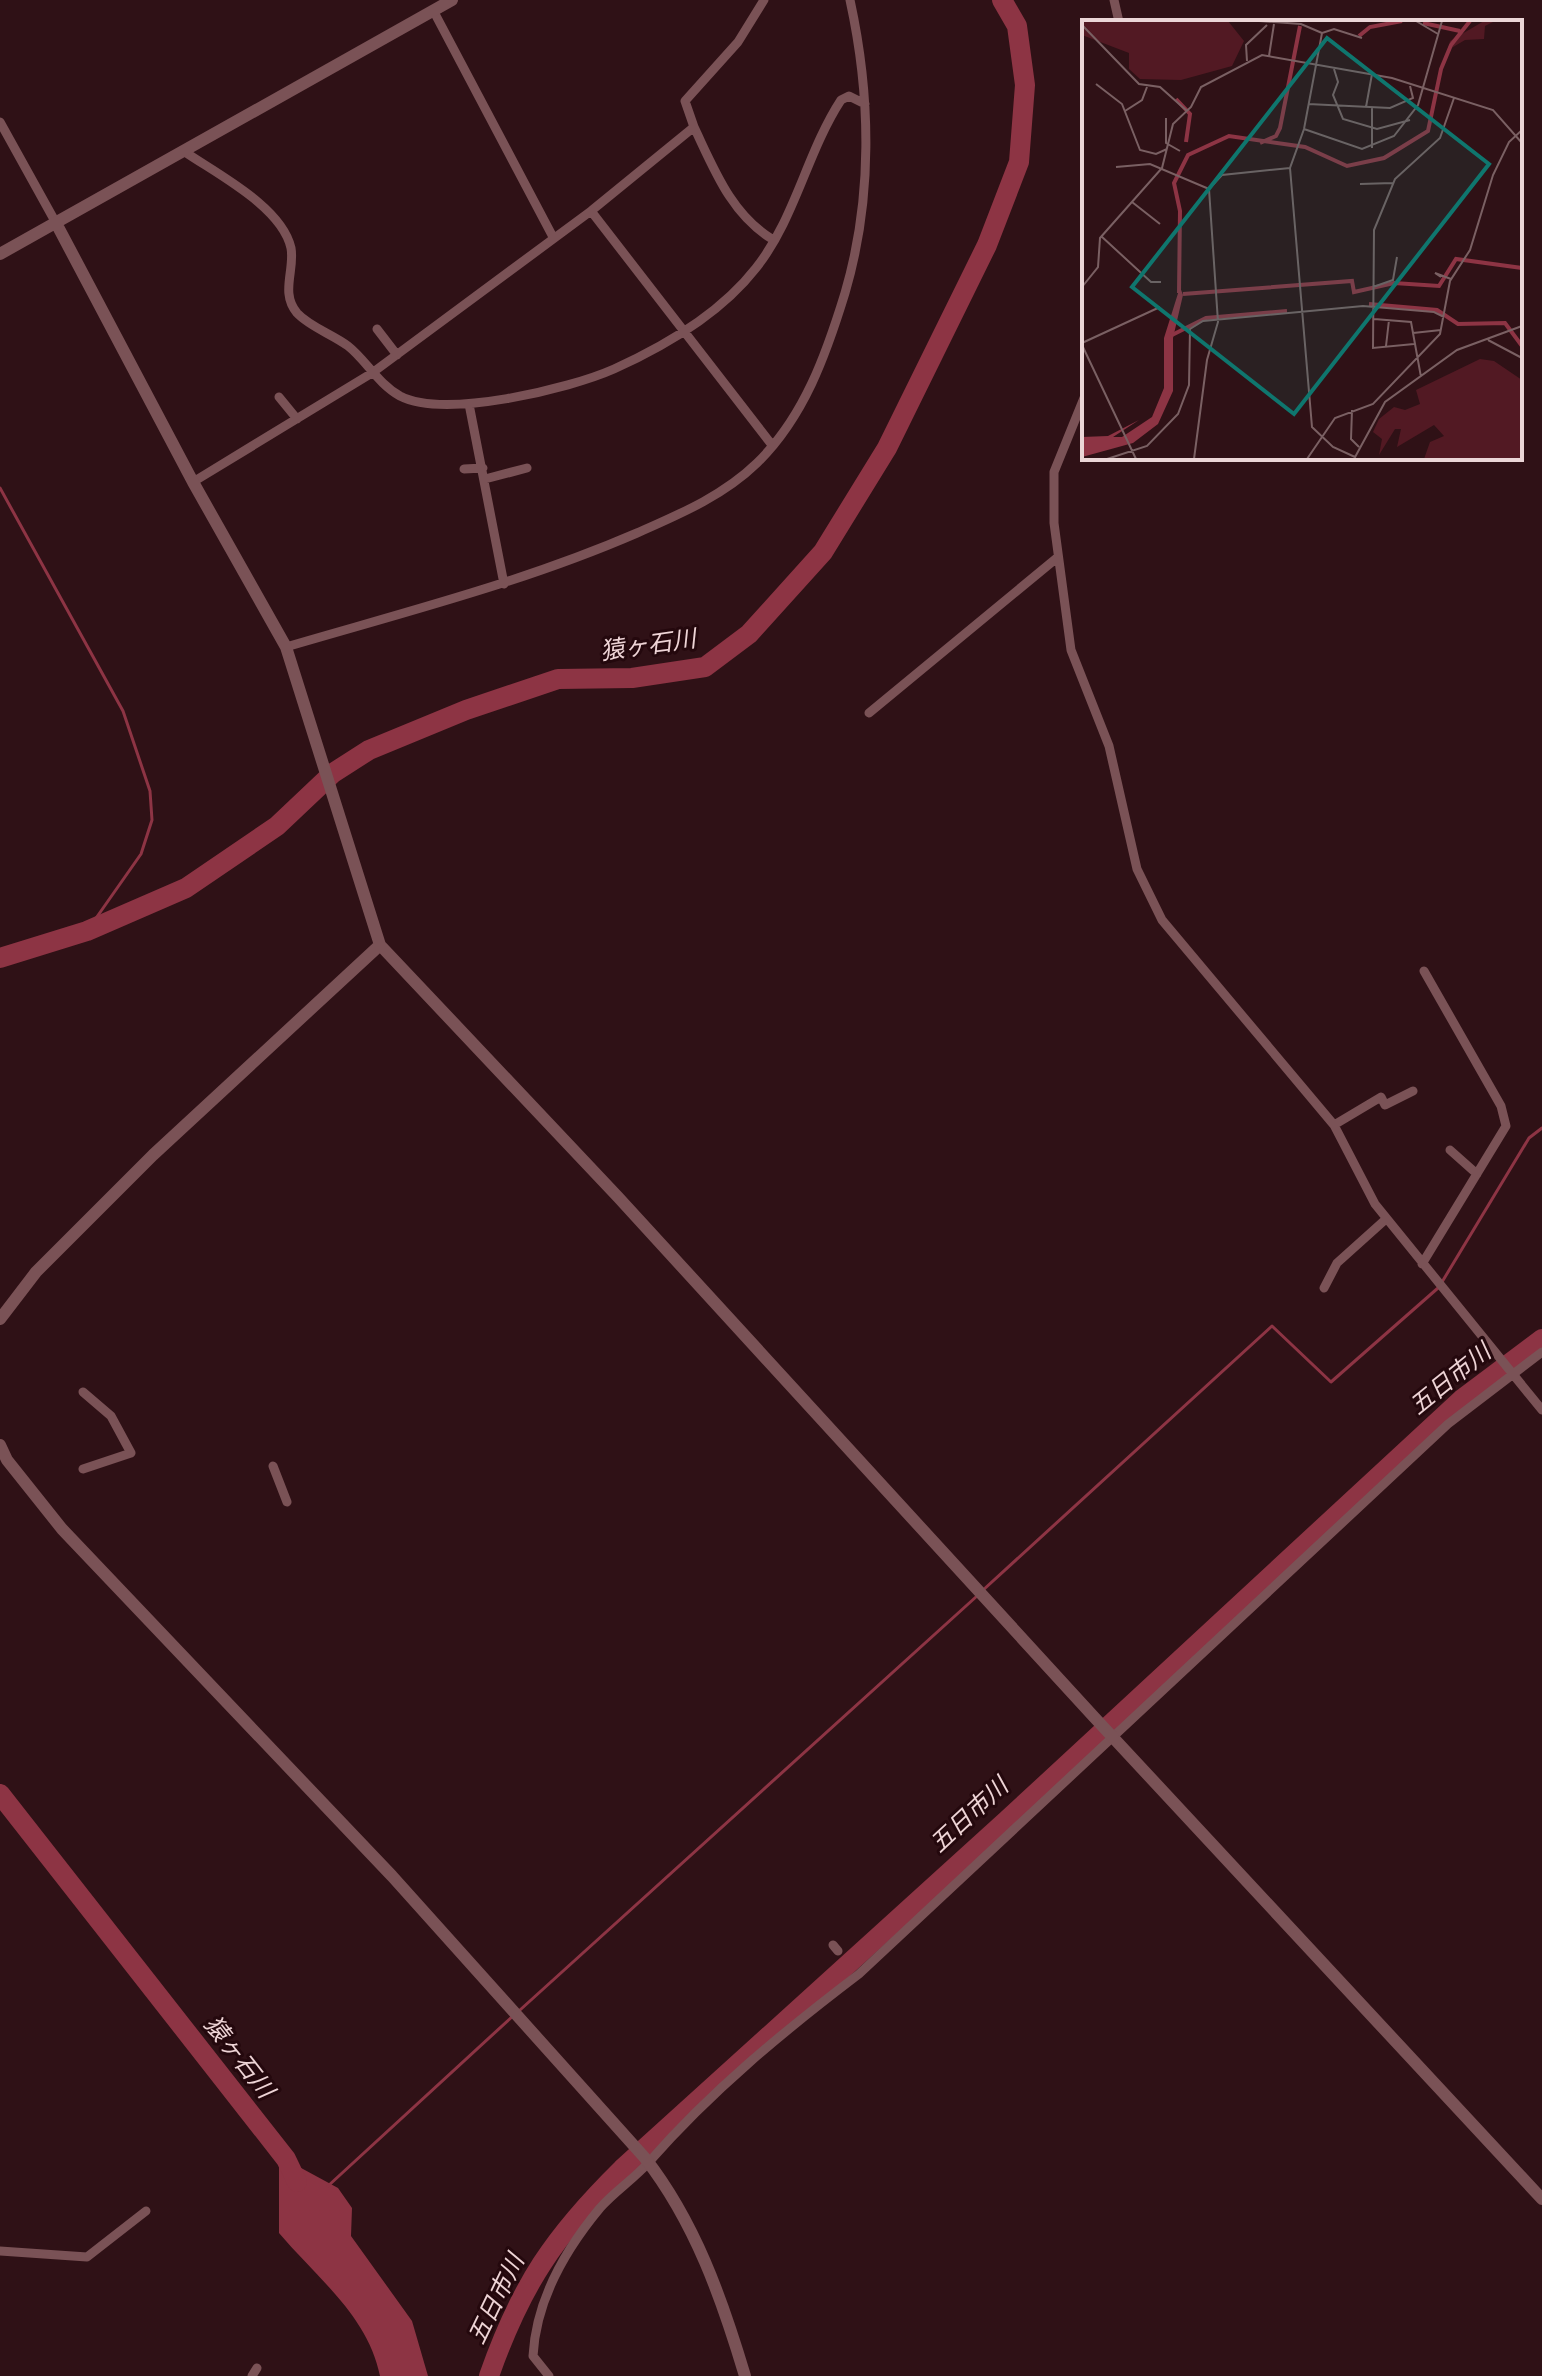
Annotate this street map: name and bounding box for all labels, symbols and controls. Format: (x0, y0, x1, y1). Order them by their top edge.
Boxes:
inset map (1082, 20, 1522, 460)
water label: 猿ヶ石川 (599, 624, 700, 665)
water label: 五日市川 (1404, 1336, 1498, 1419)
water label: 五日市川 (924, 1770, 1015, 1857)
water label: 猿ヶ石川 (199, 2011, 281, 2105)
water label: 五日市川 (462, 2247, 530, 2348)

